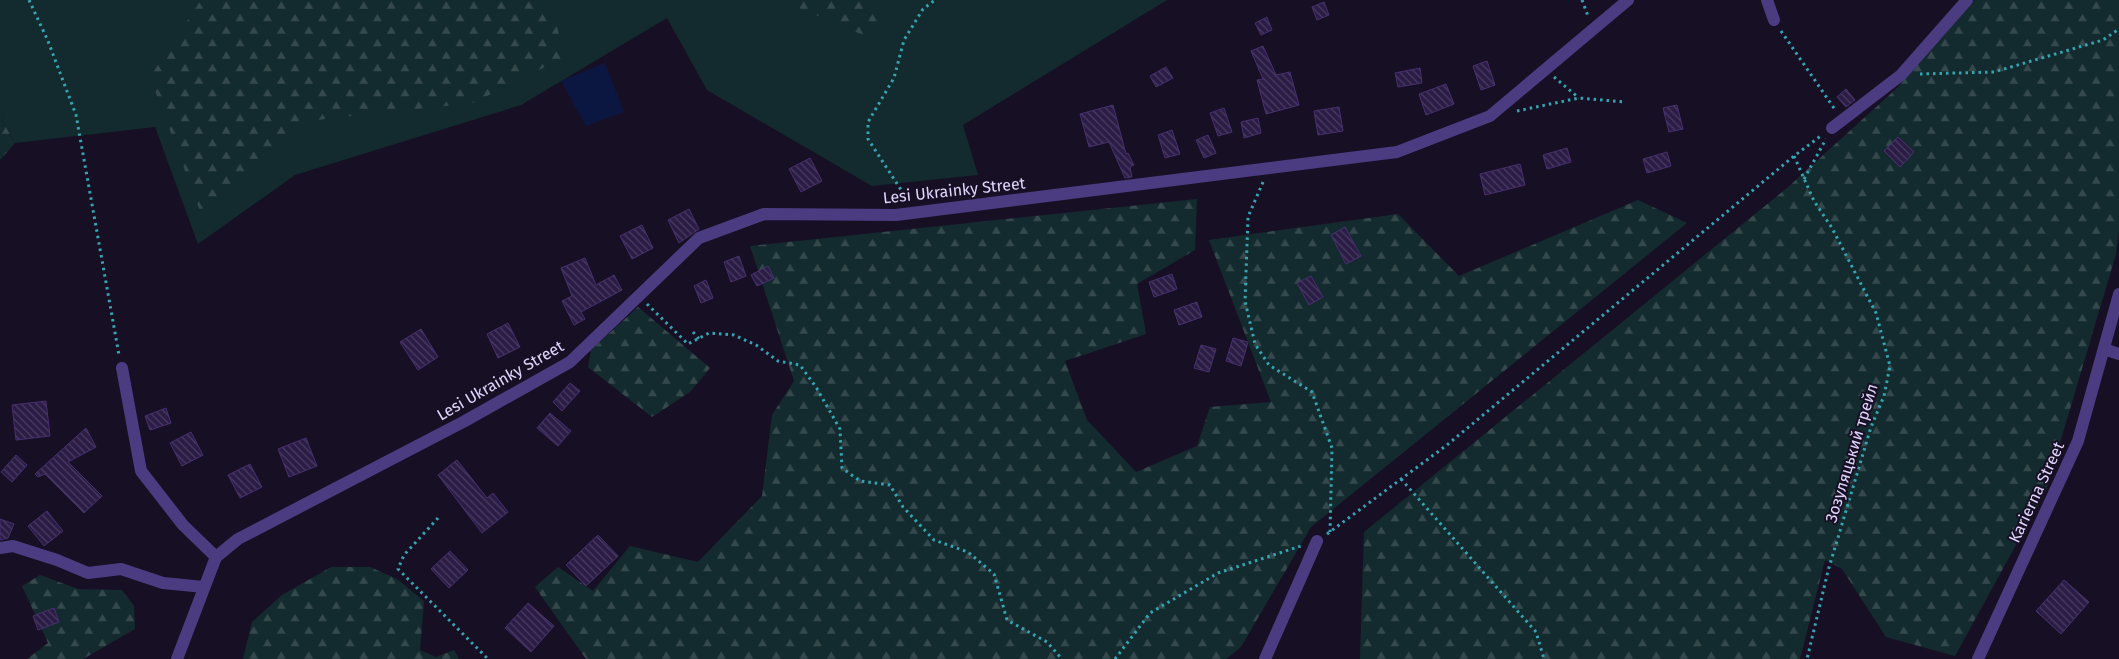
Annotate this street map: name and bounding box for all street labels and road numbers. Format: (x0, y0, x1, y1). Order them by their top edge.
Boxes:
street label: Lesi Ukrainky Street (882, 174, 1026, 207)
street label: Lesi Ukrainky Street (433, 336, 567, 424)
street label: Зозуляцький трейл (1821, 381, 1882, 525)
street label: Karierna Street (2005, 438, 2068, 546)

